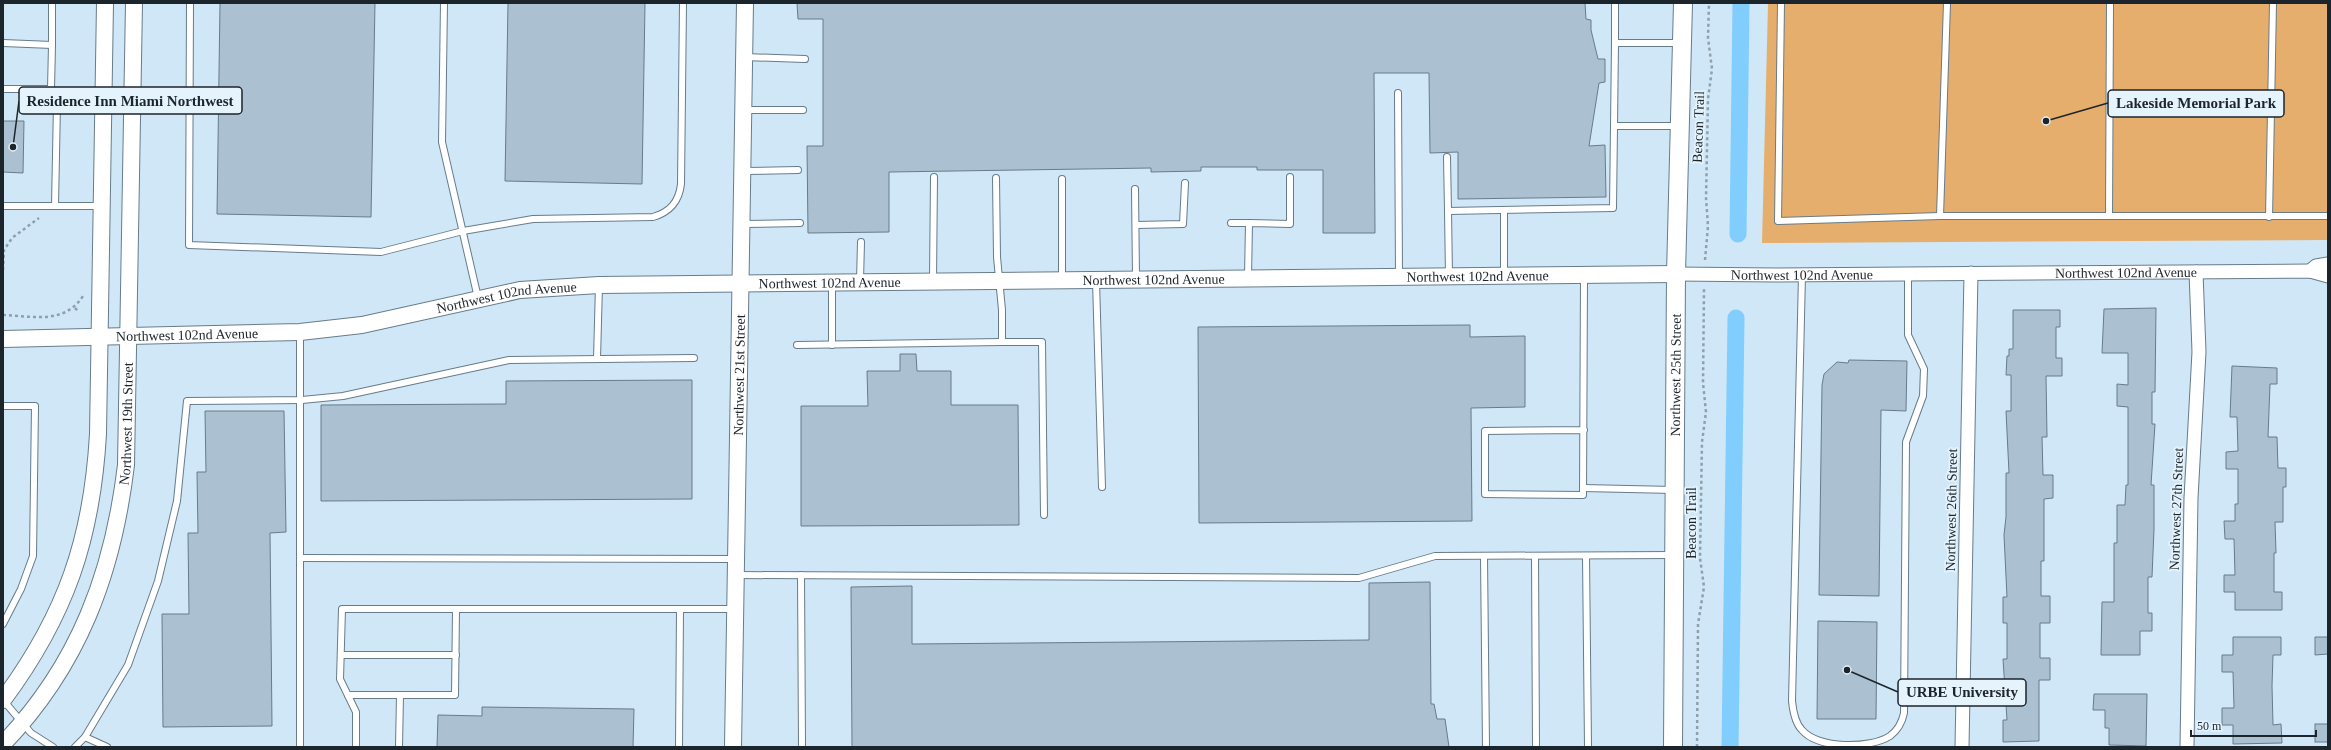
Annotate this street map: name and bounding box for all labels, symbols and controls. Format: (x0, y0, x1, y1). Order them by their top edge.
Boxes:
callout: Residence Inn Miami Northwest (19, 87, 242, 114)
callout: Lakeside Memorial Park (2108, 90, 2284, 117)
street label: Beacon Trail (1690, 91, 1707, 163)
text: Residence Inn Miami Northwest (26, 93, 234, 109)
text: Lakeside Memorial Park (2116, 95, 2277, 111)
street label: Northwest 102nd Avenue (2055, 265, 2197, 281)
street label: Northwest 102nd Avenue (1731, 267, 1873, 283)
street label: Northwest 102nd Avenue (1406, 268, 1549, 285)
street label: Northwest 102nd Avenue (1082, 272, 1225, 288)
street label: Northwest 102nd Avenue (758, 275, 901, 291)
street label: Northwest 102nd Avenue (435, 279, 577, 316)
street label: Northwest 25th Street (1668, 313, 1684, 437)
street label: Northwest 21st Street (731, 314, 748, 436)
street label: Northwest 102nd Avenue (116, 326, 258, 344)
street label: Northwest 19th Street (116, 362, 136, 486)
street label: Northwest 27th Street (2167, 447, 2186, 571)
street label: Northwest 26th Street (1943, 448, 1960, 572)
street label: Beacon Trail (1684, 487, 1699, 559)
callout: URBE University (1898, 679, 2026, 706)
text: URBE University (1906, 684, 2019, 700)
scale bar (2191, 712, 2316, 738)
text: 50 m (2197, 719, 2222, 733)

